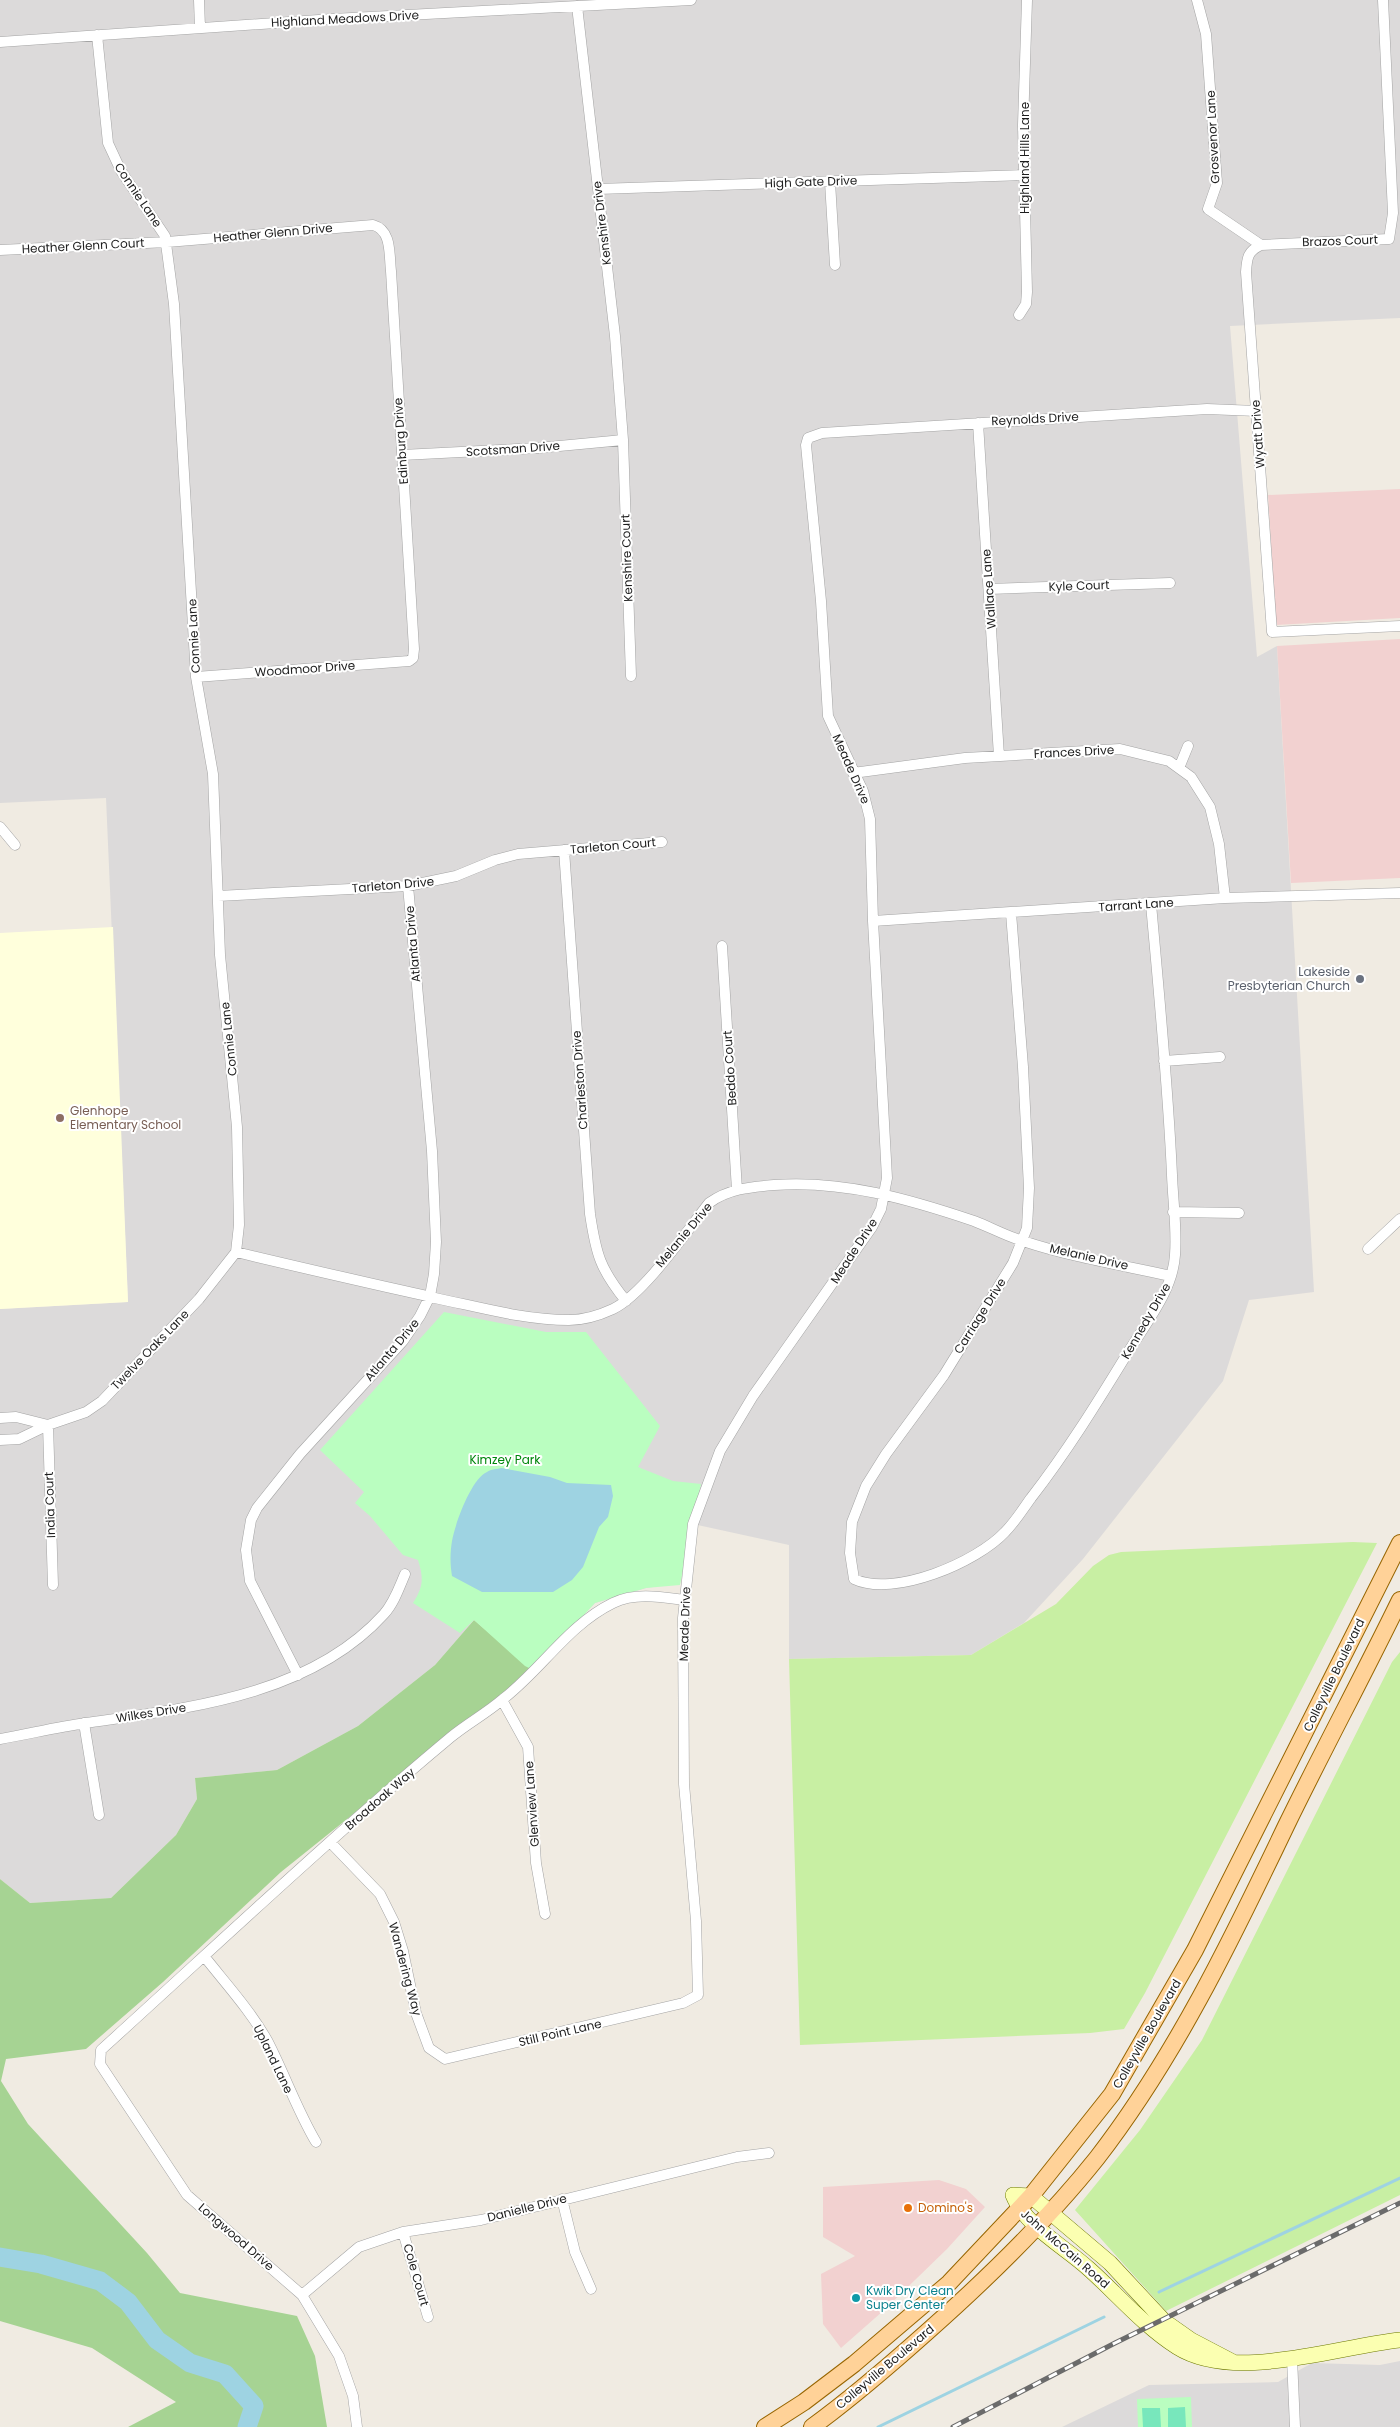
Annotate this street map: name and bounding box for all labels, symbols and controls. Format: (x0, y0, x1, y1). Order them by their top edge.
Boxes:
street label: Highland Meadows Drive (271, 6, 419, 31)
street label: Grosvenor Lane (1202, 90, 1223, 184)
street label: Highland Hills Lane (1016, 102, 1033, 214)
street label: Connie Lane (111, 159, 166, 230)
street label: High Gate Drive (764, 171, 858, 192)
street label: Kenshire Drive (588, 180, 615, 266)
street label: Heather Glenn Drive (213, 219, 333, 246)
street label: Brazos Court (1302, 231, 1378, 250)
street label: Heather Glenn Court (21, 234, 145, 257)
street label: Edinburg Drive (389, 397, 412, 485)
street label: Wyatt Drive (1247, 399, 1268, 469)
street label: Reynolds Drive (991, 408, 1079, 429)
street label: Scotsman Drive (465, 437, 560, 460)
street label: Kenshire Court (616, 514, 637, 602)
street label: Wallace Lane (977, 548, 1000, 630)
street label: Kyle Court (1048, 576, 1110, 595)
street label: Connie Lane (183, 598, 204, 674)
street label: Woodmoor Drive (254, 657, 356, 680)
street label: Meade Drive (828, 731, 874, 806)
street label: Frances Drive (1033, 741, 1115, 762)
street label: Tarleton Court (569, 833, 656, 858)
street label: Tarleton Drive (351, 872, 435, 897)
street label: Tarrant Lane (1098, 893, 1174, 916)
street label: Atlanta Drive (401, 905, 424, 983)
place label: Lakeside Presbyterian Church (1228, 963, 1350, 994)
marker: Lakeside Presbyterian Church (1354, 973, 1366, 985)
street label: Connie Lane (216, 1001, 241, 1077)
street label: Charleston Drive (568, 1030, 591, 1130)
street label: Beddo Court (718, 1030, 741, 1106)
place label: Glenhope Elementary School (70, 1102, 181, 1133)
marker: Glenhope Elementary School (54, 1112, 66, 1124)
street label: Melanie Drive (651, 1198, 716, 1271)
street label: Meade Drive (826, 1215, 881, 1287)
street label: Melanie Drive (1048, 1239, 1130, 1274)
street label: Carriage Drive (950, 1275, 1010, 1357)
street label: Kennedy Drive (1117, 1279, 1174, 1362)
street label: Twelve Oaks Lane (107, 1306, 192, 1394)
street label: Atlanta Drive (360, 1315, 423, 1385)
park label: Kimzey Park (469, 1451, 541, 1468)
street label: India Court (40, 1471, 59, 1539)
street label: Meade Drive (675, 1586, 694, 1662)
street label: Colleyville Boulevard (1299, 1615, 1368, 1734)
street label: Wilkes Drive (115, 1699, 187, 1726)
street label: Glenview Lane (520, 1761, 543, 1848)
street label: Broadoak Way (341, 1763, 418, 1834)
street label: Wandering Way (385, 1920, 426, 2018)
street label: Colleyville Boulevard (1108, 1976, 1185, 2092)
street label: Still Point Lane (517, 2015, 603, 2050)
street label: Upland Lane (249, 2021, 297, 2096)
street label: Danielle Drive (485, 2189, 568, 2226)
street label: Longwood Drive (195, 2199, 278, 2274)
place label: Domino's (918, 2199, 973, 2216)
marker: Domino's (902, 2202, 914, 2214)
street label: John McCain Road (1017, 2205, 1113, 2292)
street label: Cole Court (399, 2242, 433, 2308)
place label: Kwik Dry Clean Super Center (866, 2282, 954, 2313)
marker: Kwik Dry Clean Super Center (850, 2292, 862, 2304)
street label: Colleyville Boulevard (832, 2320, 938, 2413)

